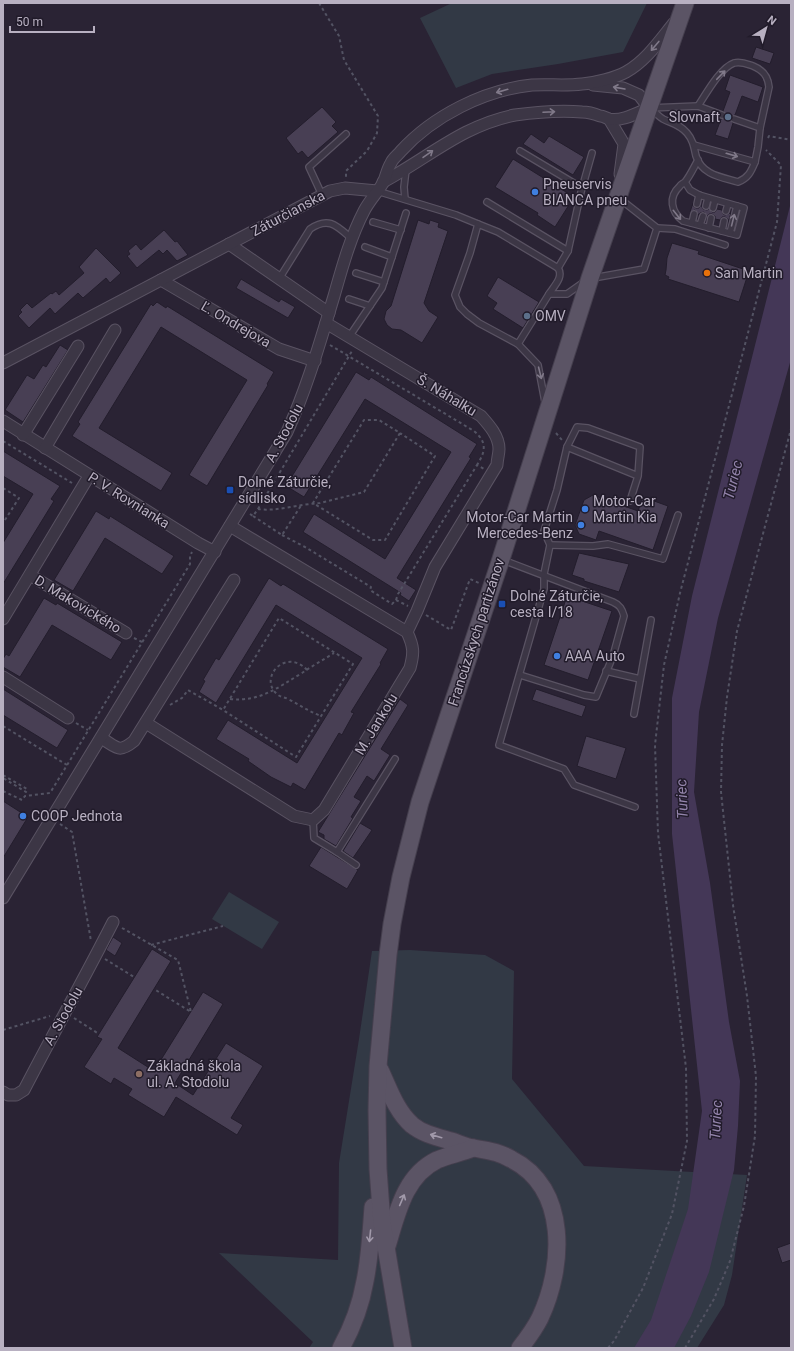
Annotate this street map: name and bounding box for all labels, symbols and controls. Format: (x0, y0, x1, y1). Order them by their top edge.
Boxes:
scale bar (10, 8, 94, 34)
north arrow (746, 8, 786, 48)
text: N (765, 13, 779, 28)
text: 50 m (16, 15, 43, 29)
one-way arrow (650, 40, 659, 51)
one-way arrow (716, 70, 725, 80)
one-way arrow (613, 84, 626, 92)
one-way arrow (496, 88, 509, 96)
one-way arrow (542, 108, 555, 116)
place label: Slovnaft (669, 109, 720, 125)
marker: Slovnaft (723, 112, 733, 122)
one-way arrow (423, 150, 434, 158)
one-way arrow (725, 152, 738, 160)
place label: Pneuservis BIANCA pneu (543, 176, 627, 208)
street label: Záturčianska (249, 187, 327, 239)
marker: Pneuservis BIANCA pneu (530, 187, 540, 197)
one-way arrow (673, 209, 682, 220)
one-way arrow (730, 213, 738, 226)
place label: San Martin (715, 265, 783, 281)
marker: San Martin (702, 268, 712, 278)
street label: Ľ. Ondrejova (198, 298, 274, 350)
place label: OMV (535, 308, 566, 324)
marker: OMV (522, 311, 532, 321)
one-way arrow (536, 367, 544, 380)
street label: Š. Náhalku (414, 370, 480, 419)
street label: A. Stodolu (262, 401, 306, 465)
water label: Turiec (719, 458, 747, 501)
street label: P. V. Rovnianka (85, 469, 173, 531)
place label: Dolné Záturčie, sídlisko (238, 474, 331, 506)
marker: Dolné Záturčie, sídlisko (225, 485, 235, 495)
place label: Motor-Car Martin Kia (593, 493, 657, 525)
marker: Motor-Car Martin Kia (580, 504, 590, 514)
place label: Motor-Car Martin Mercedes-Benz (466, 509, 573, 541)
marker: Motor-Car Martin Mercedes-Benz (576, 520, 586, 530)
street label: Francúzskych partizánov (445, 556, 508, 708)
street label: D. Makovického (32, 572, 124, 636)
place label: Dolné Záturčie, cesta I/18 (510, 588, 603, 620)
marker: Dolné Záturčie, cesta I/18 (497, 599, 507, 609)
place label: AAA Auto (565, 648, 625, 664)
marker: AAA Auto (552, 651, 562, 661)
street label: M. Jankolu (351, 690, 401, 758)
water label: Turiec (672, 778, 692, 819)
place label: COOP Jednota (31, 808, 123, 824)
marker: COOP Jednota (18, 811, 28, 821)
street label: A. Stodolu (40, 984, 86, 1048)
place label: Základná škola ul. A. Stodolu (147, 1058, 241, 1090)
marker: Základná škola ul. A. Stodolu (134, 1069, 144, 1079)
water label: Turiec (706, 1099, 726, 1140)
one-way arrow (429, 1132, 442, 1139)
one-way arrow (399, 1194, 406, 1206)
one-way arrow (366, 1229, 374, 1242)

